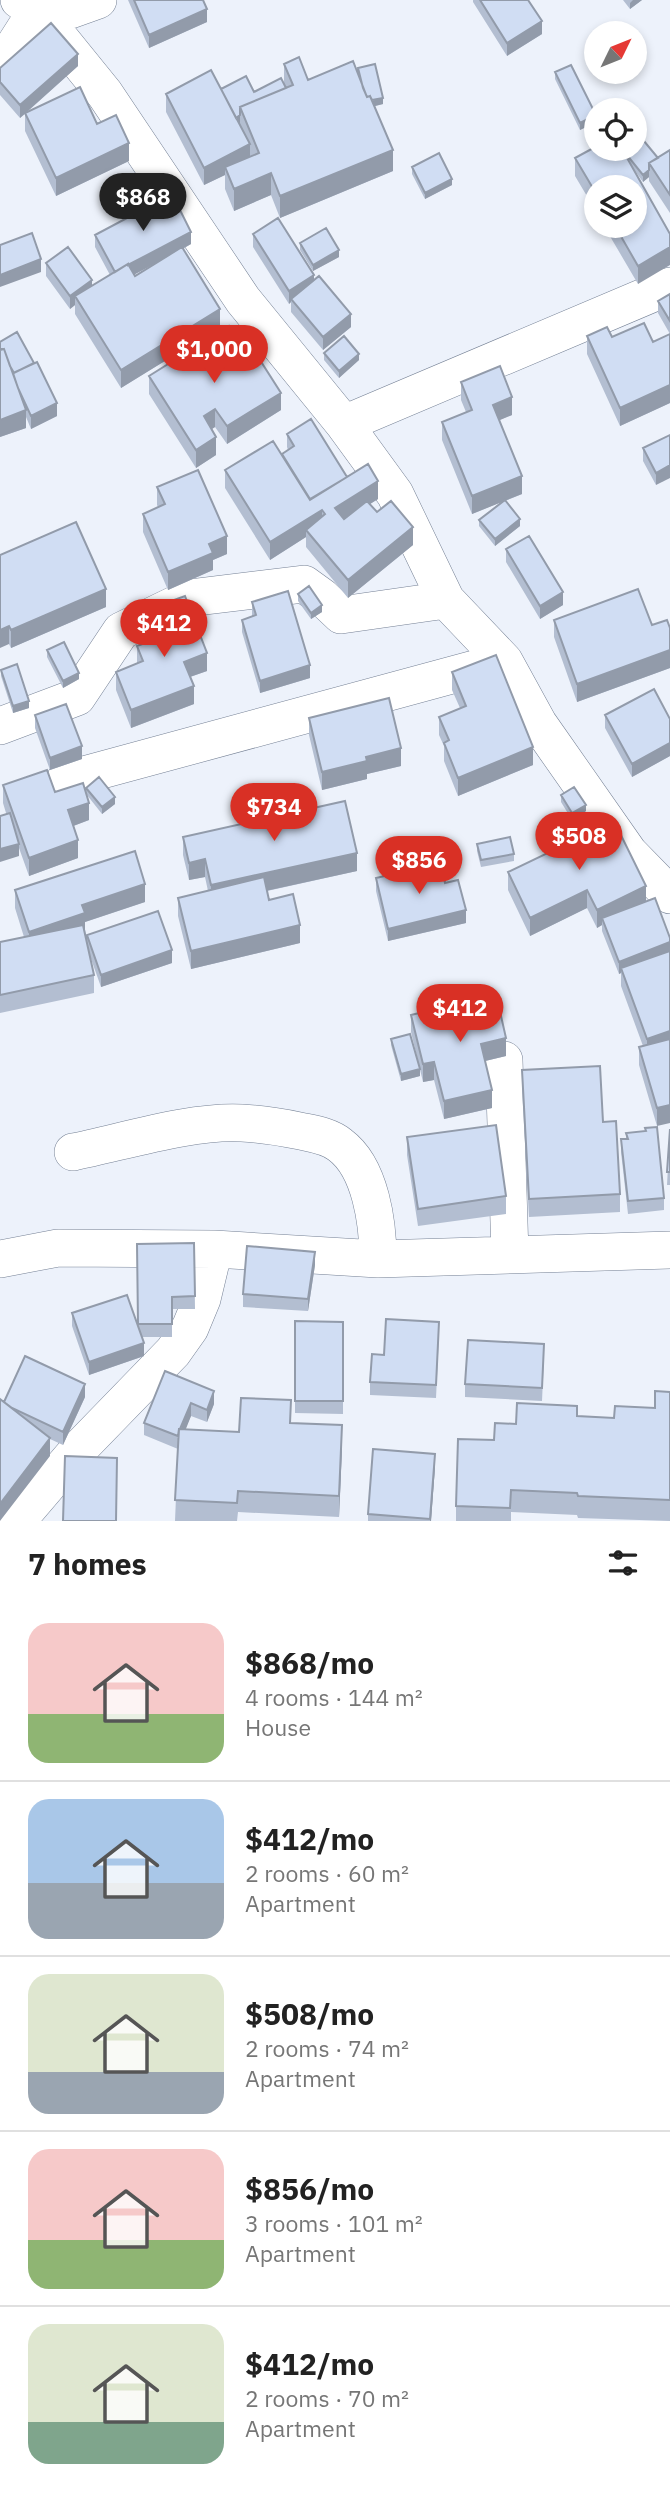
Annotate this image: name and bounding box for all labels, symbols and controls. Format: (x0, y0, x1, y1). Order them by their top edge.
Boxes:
north arrow (584, 21, 648, 84)
map controls (584, 21, 647, 238)
button: locate (584, 98, 647, 161)
pin: $868 (102, 174, 184, 233)
button: layers (584, 175, 647, 238)
text: $868 (115, 181, 171, 211)
pin: $1,000 (157, 326, 271, 385)
text: $1,000 (176, 333, 252, 363)
pin: $412 (123, 600, 205, 659)
text: $412 (136, 607, 192, 637)
pin: $734 (233, 784, 315, 843)
text: $734 (246, 791, 302, 821)
pin: $508 (538, 812, 620, 872)
text: $508 (551, 820, 607, 850)
pin: $856 (378, 836, 460, 896)
text: $856 (391, 844, 447, 874)
pin: $412 (419, 984, 501, 1044)
text: $412 (432, 992, 488, 1022)
text: 7 homes (28, 1544, 147, 1583)
icon: filters (604, 1544, 642, 1582)
text: $868/mo (245, 1643, 374, 1682)
icon: home (84, 1651, 168, 1735)
text: 4 rooms · 144 m² (245, 1682, 423, 1712)
text: House (245, 1712, 311, 1742)
text: $412/mo (245, 1819, 374, 1858)
icon: home (84, 1827, 168, 1911)
text: 2 rooms · 60 m² (245, 1858, 409, 1888)
text: Apartment (245, 1888, 356, 1918)
text: $508/mo (245, 1994, 374, 2033)
icon: home (84, 2002, 168, 2086)
text: 2 rooms · 74 m² (245, 2033, 409, 2063)
text: Apartment (245, 2063, 356, 2093)
text: $856/mo (245, 2169, 374, 2208)
icon: home (84, 2177, 168, 2261)
text: 3 rooms · 101 m² (245, 2208, 423, 2238)
text: Apartment (245, 2238, 356, 2268)
text: $412/mo (245, 2344, 374, 2383)
icon: home (84, 2352, 168, 2436)
text: 2 rooms · 70 m² (245, 2383, 409, 2413)
text: Apartment (245, 2413, 356, 2443)

